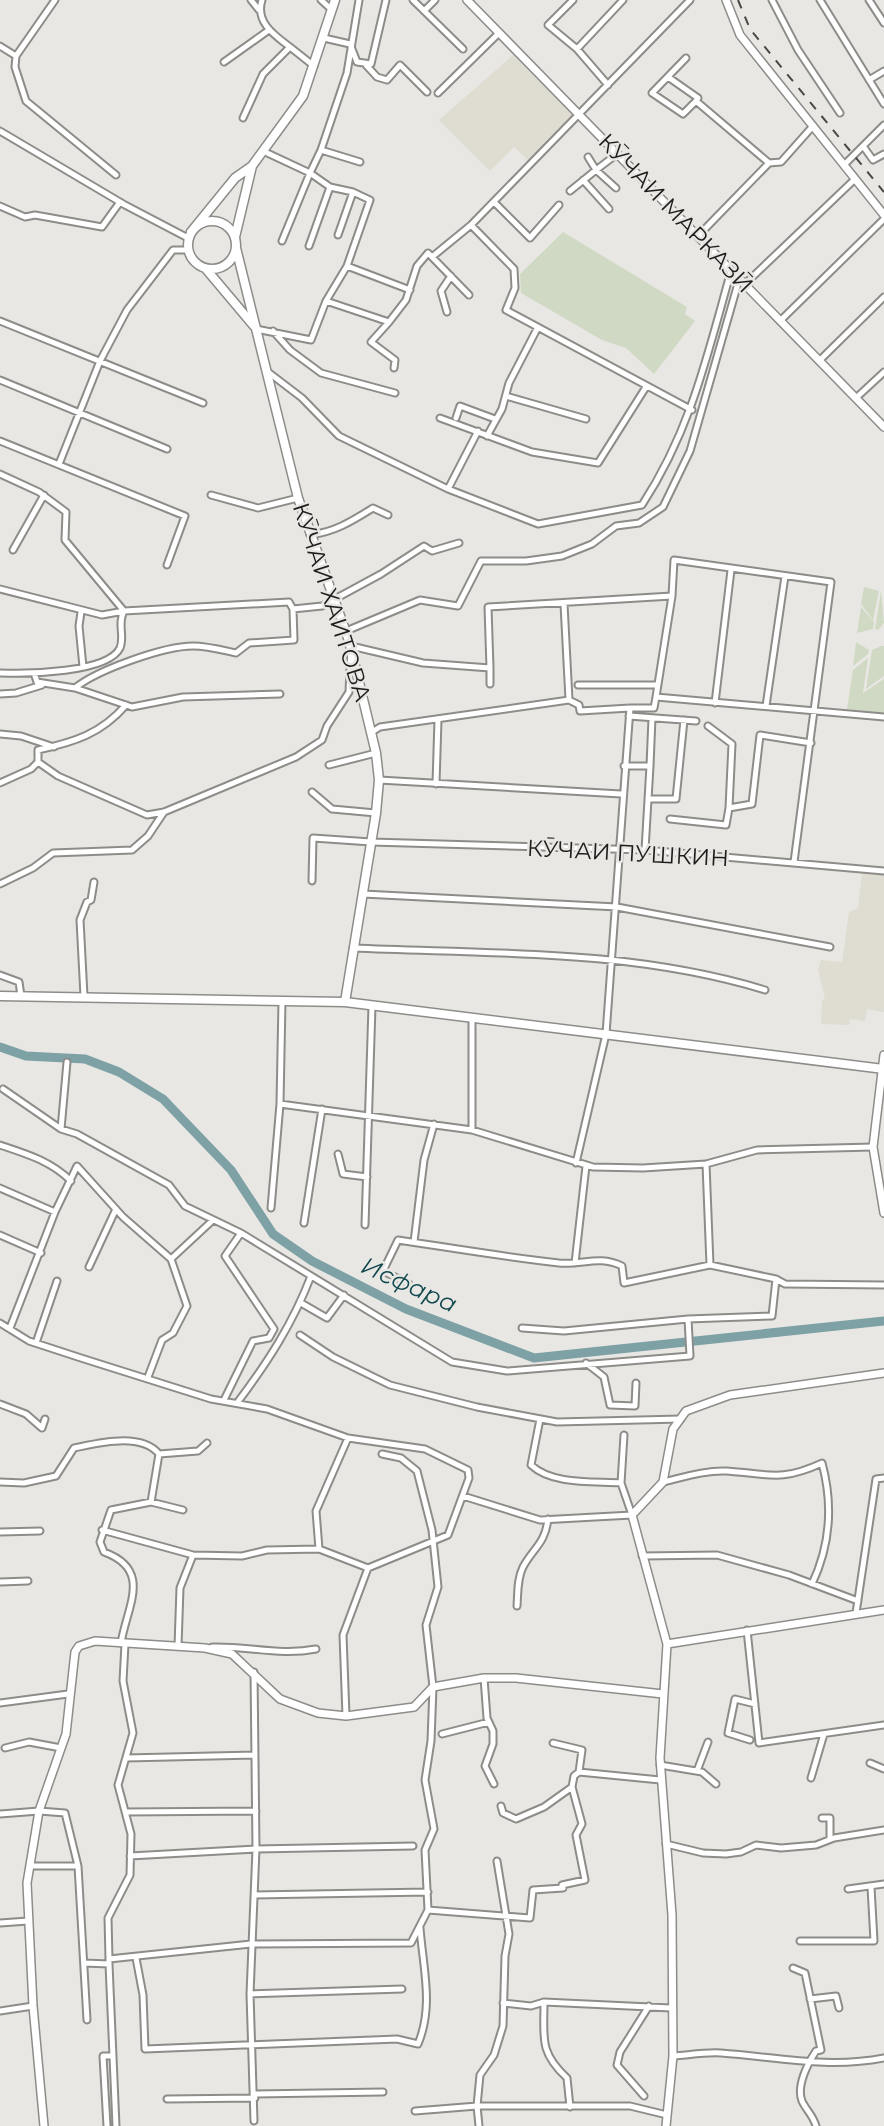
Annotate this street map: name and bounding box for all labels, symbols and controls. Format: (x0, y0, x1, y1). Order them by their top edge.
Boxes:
street label: КӮЧАИ МАРКАЗӢ (593, 127, 759, 299)
street label: КӮЧАИ ХАИТОВА (287, 499, 377, 705)
street label: КӮЧАИ ПУШКИН (526, 834, 730, 872)
water label: Исфара (357, 1251, 462, 1318)

